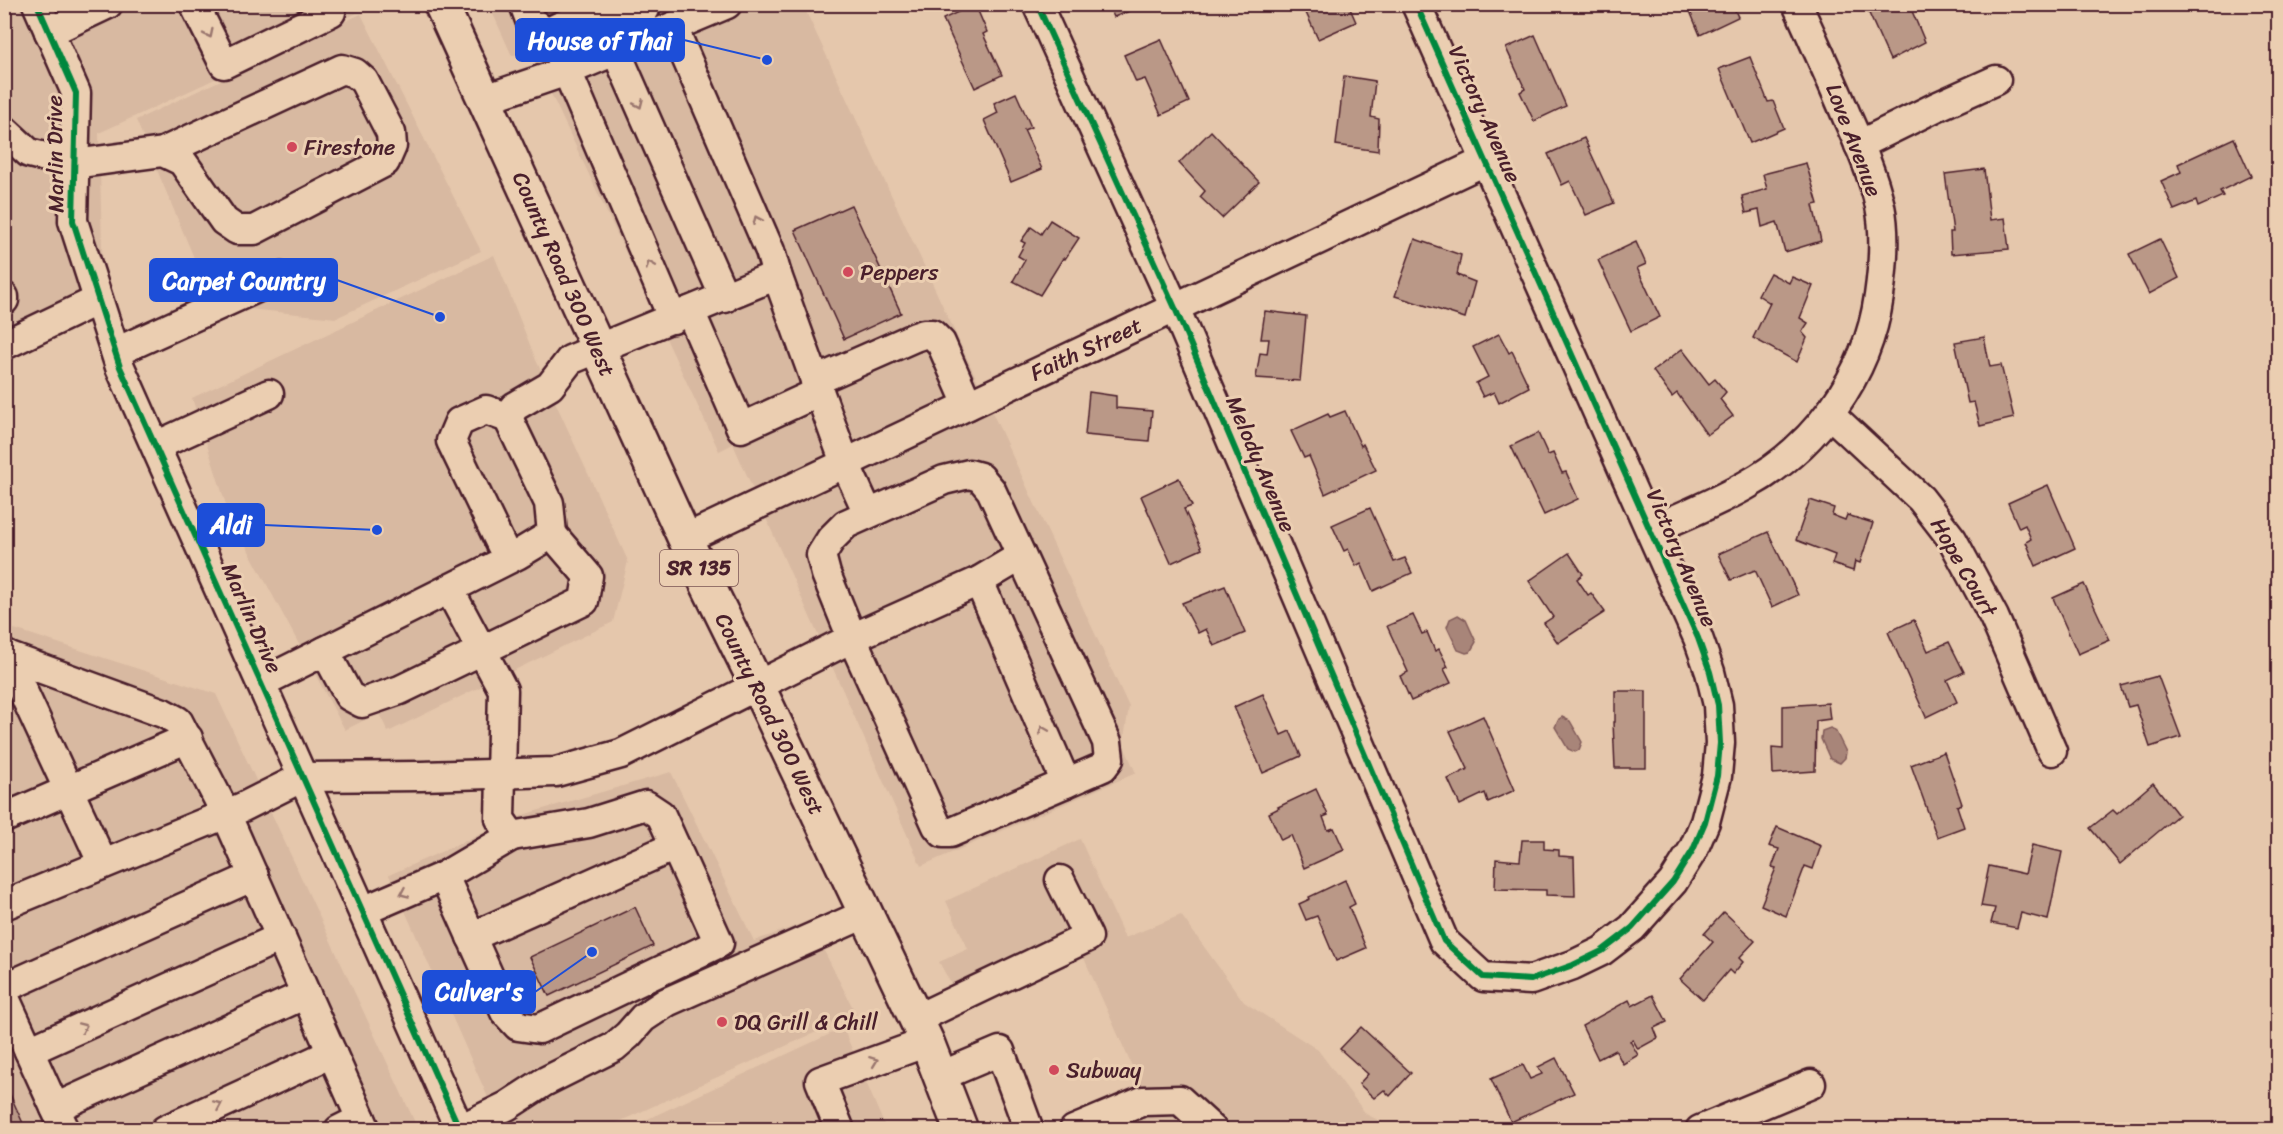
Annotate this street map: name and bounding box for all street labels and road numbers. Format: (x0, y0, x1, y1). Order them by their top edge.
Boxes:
street label: Victory Avenue (1437, 39, 1533, 189)
street label: Love Avenue (1814, 78, 1894, 202)
street label: Marlin Drive (34, 95, 76, 213)
street label: County Road 300 West (501, 165, 627, 383)
street label: Faith Street (1023, 306, 1149, 392)
street label: Melody Avenue (1215, 389, 1307, 539)
street label: Victory Avenue (1635, 483, 1729, 633)
street label: Hope Court (1920, 510, 2009, 625)
road number: SR 135 (660, 550, 738, 586)
street label: Marlin Drive (210, 556, 294, 680)
street label: County Road 300 West (704, 606, 836, 822)

